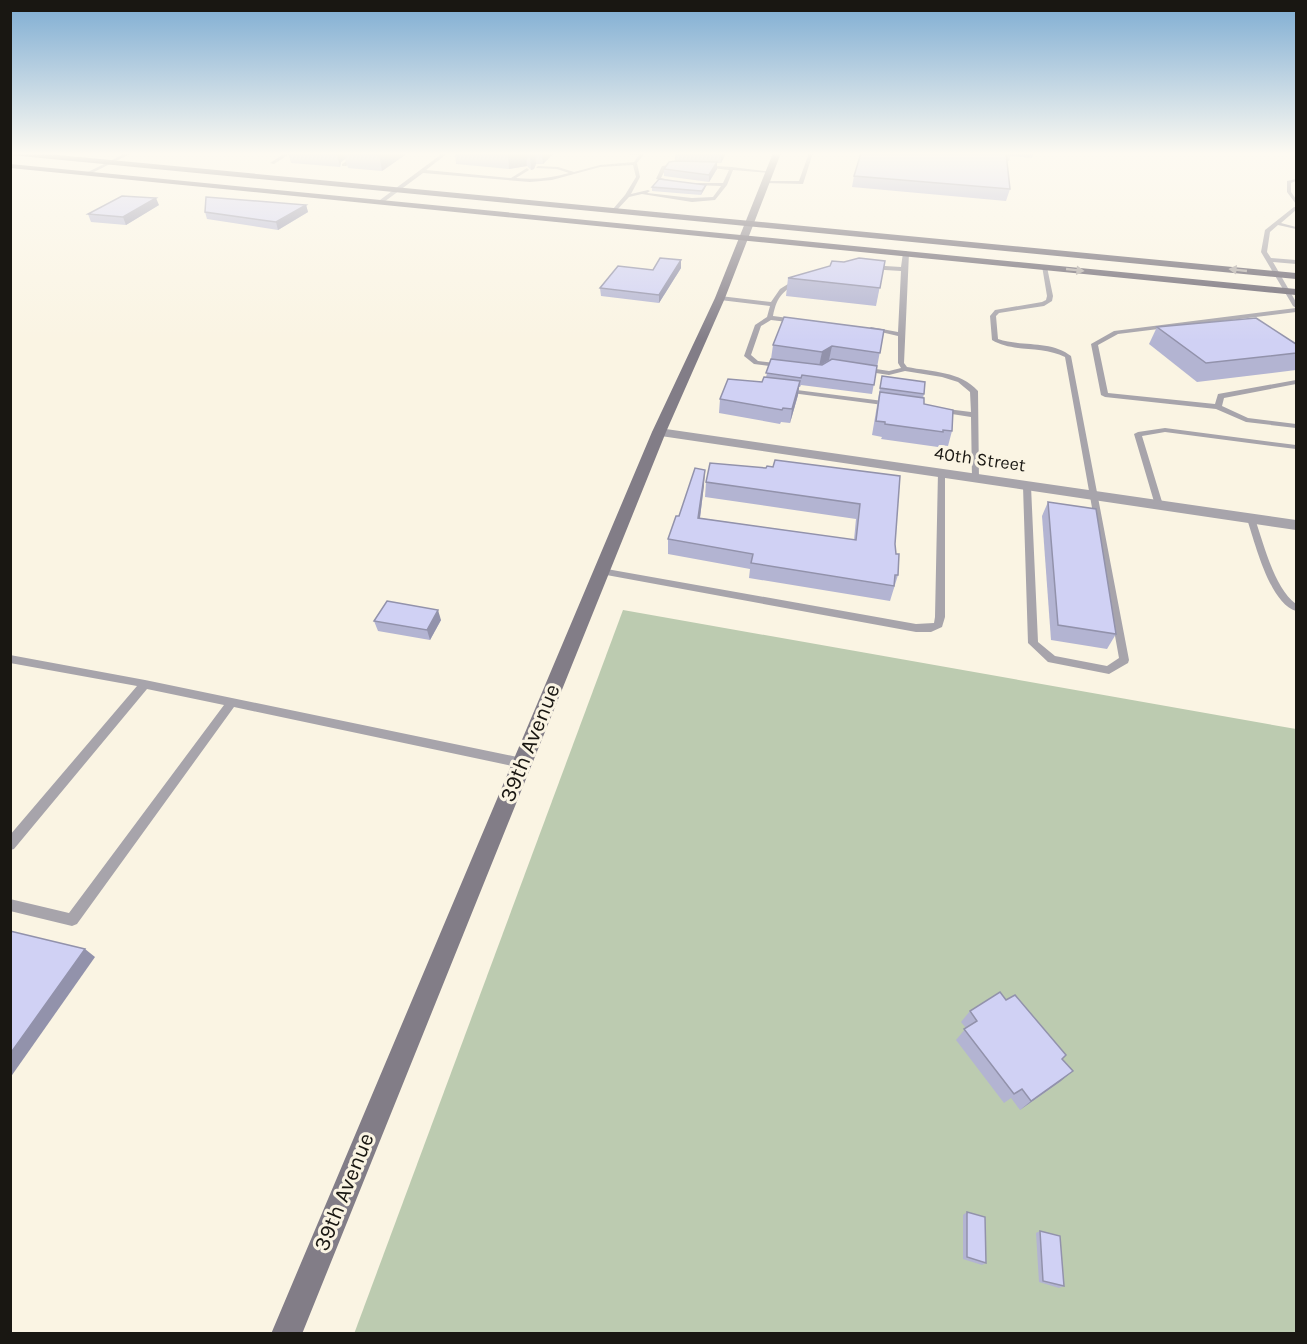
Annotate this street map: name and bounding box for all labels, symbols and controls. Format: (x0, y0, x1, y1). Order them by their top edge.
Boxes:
one-way arrow (1065, 265, 1084, 275)
one-way arrow (1229, 265, 1248, 275)
street label: 40th Street (933, 442, 1027, 476)
street label: 39th Avenue (495, 680, 565, 806)
street label: 39th Avenue (309, 1129, 379, 1255)

